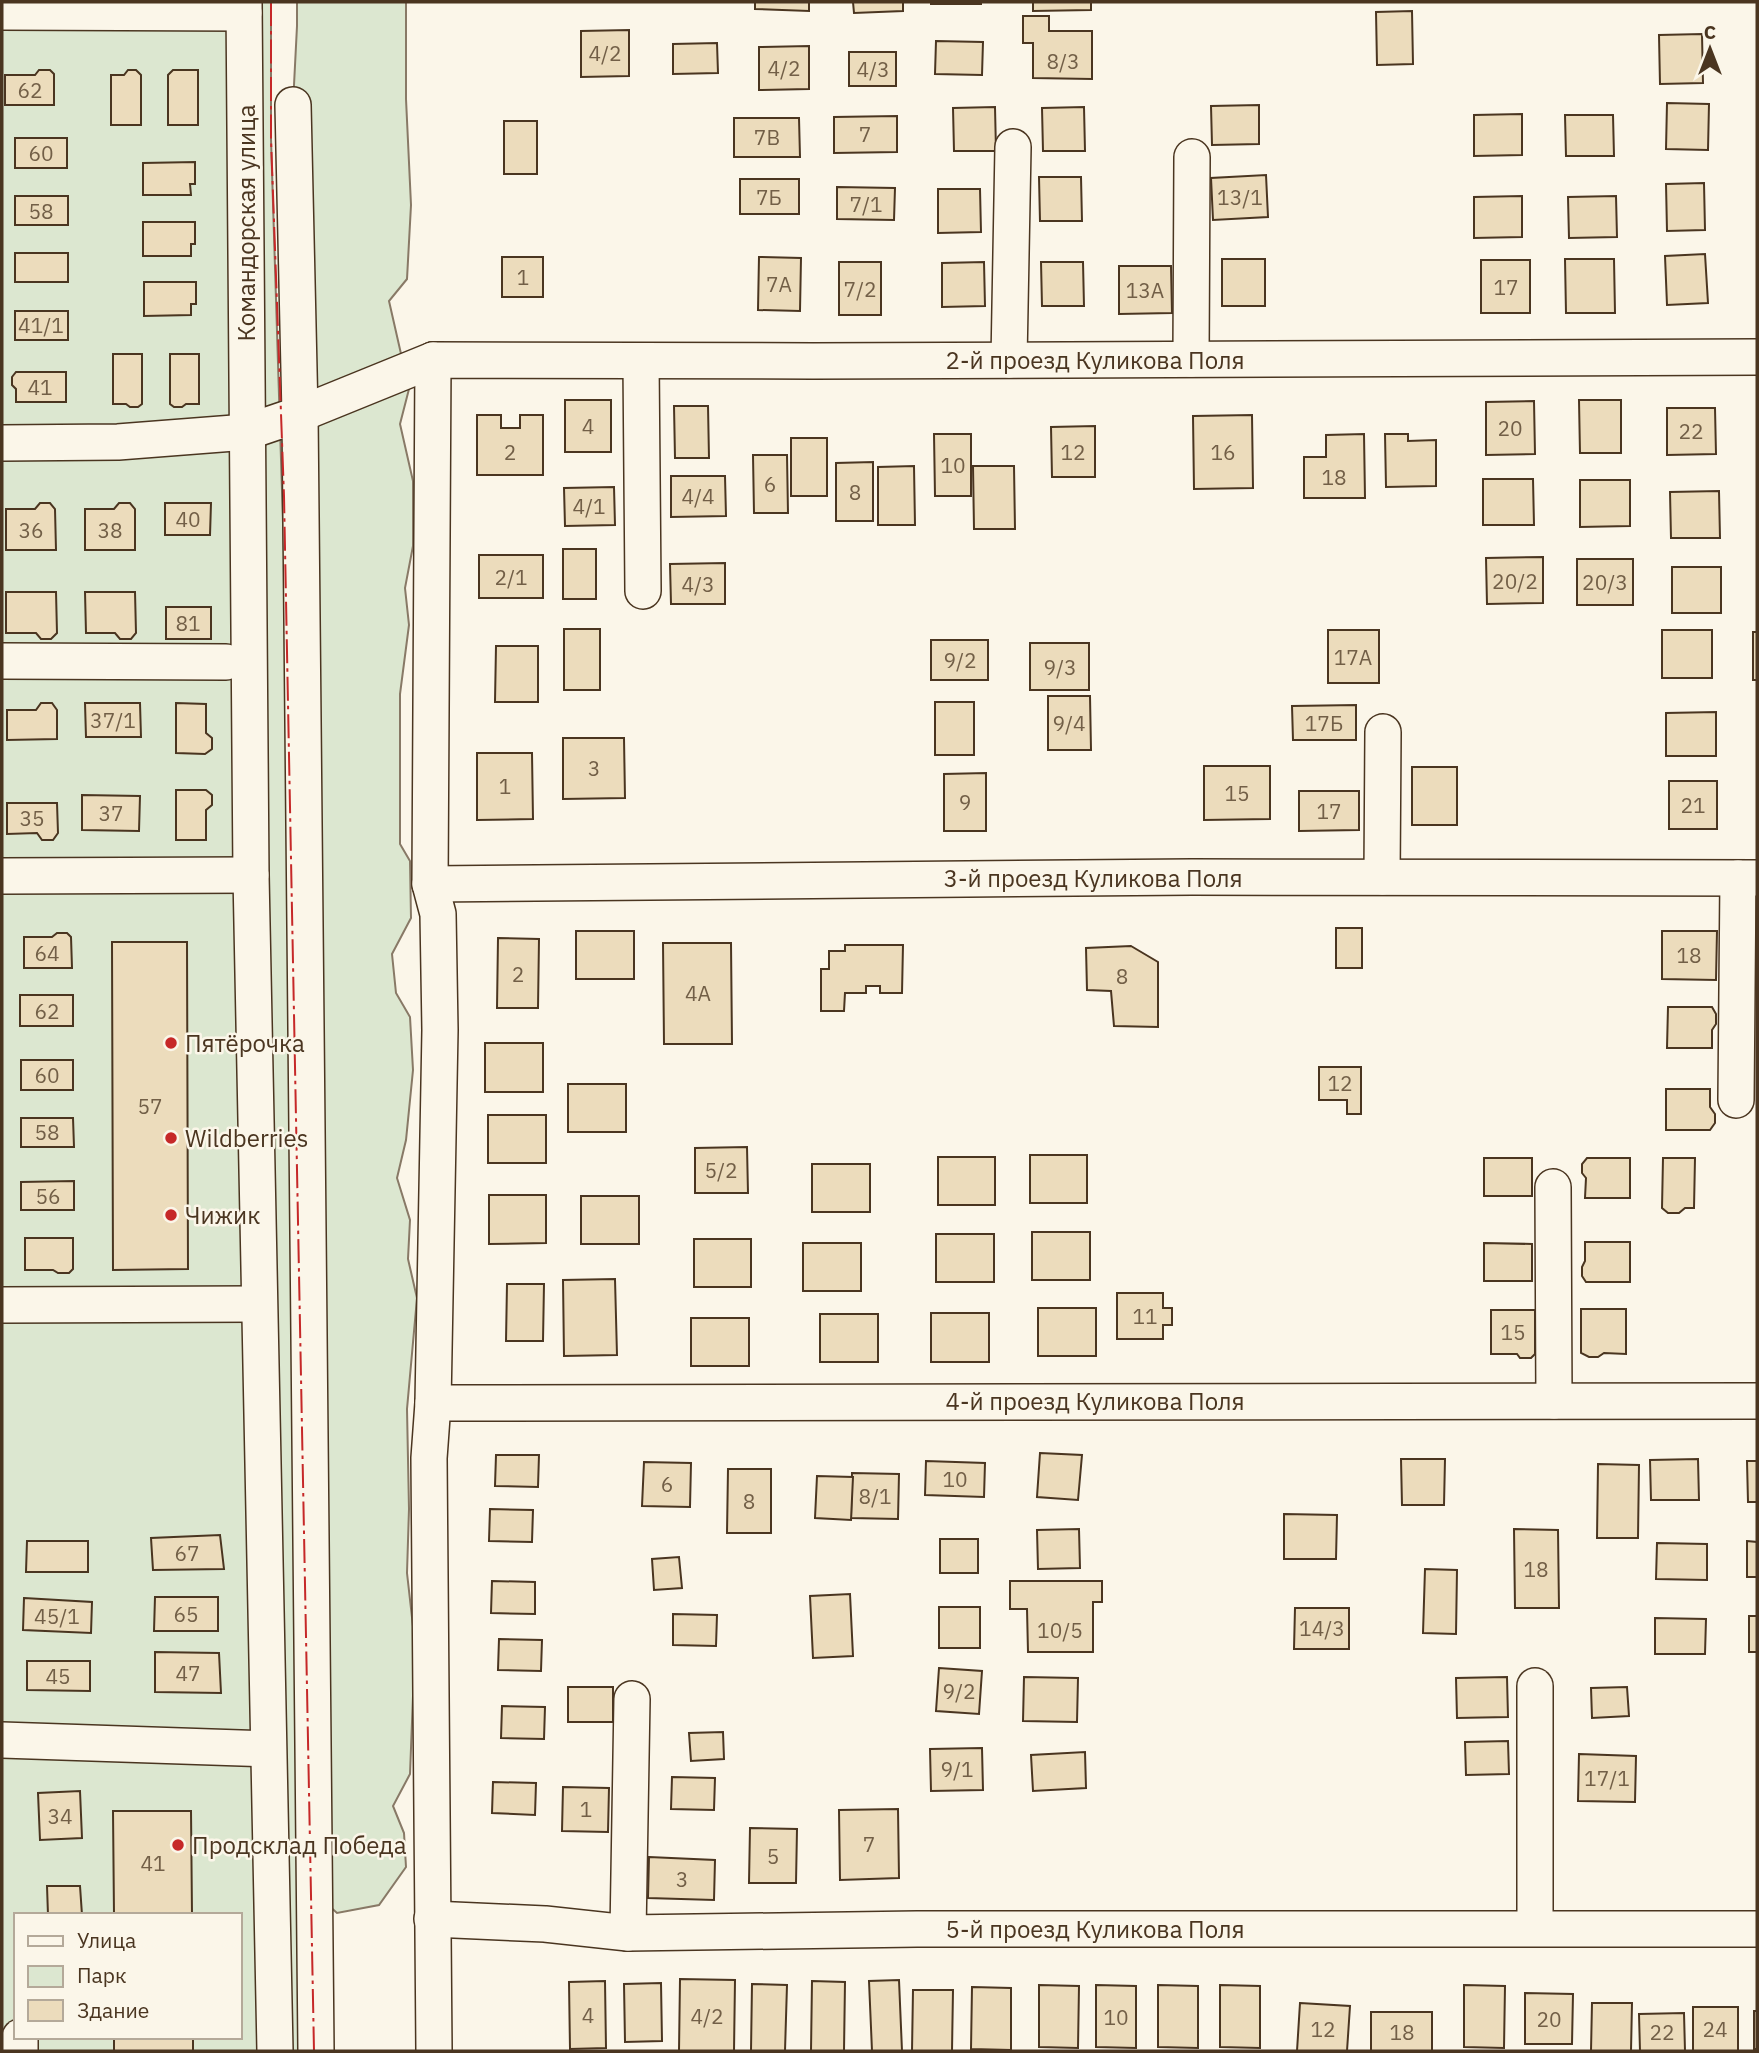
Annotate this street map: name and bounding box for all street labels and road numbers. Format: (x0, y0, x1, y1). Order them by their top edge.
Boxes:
street label: Командорская улица (230, 104, 262, 341)
street label: 2-й проезд Куликова Поля (946, 344, 1245, 376)
street label: 3-й проезд Куликова Поля (944, 862, 1243, 894)
street label: 4-й проезд Куликова Поля (946, 1385, 1245, 1417)
street label: 5-й проезд Куликова Поля (946, 1913, 1245, 1945)

